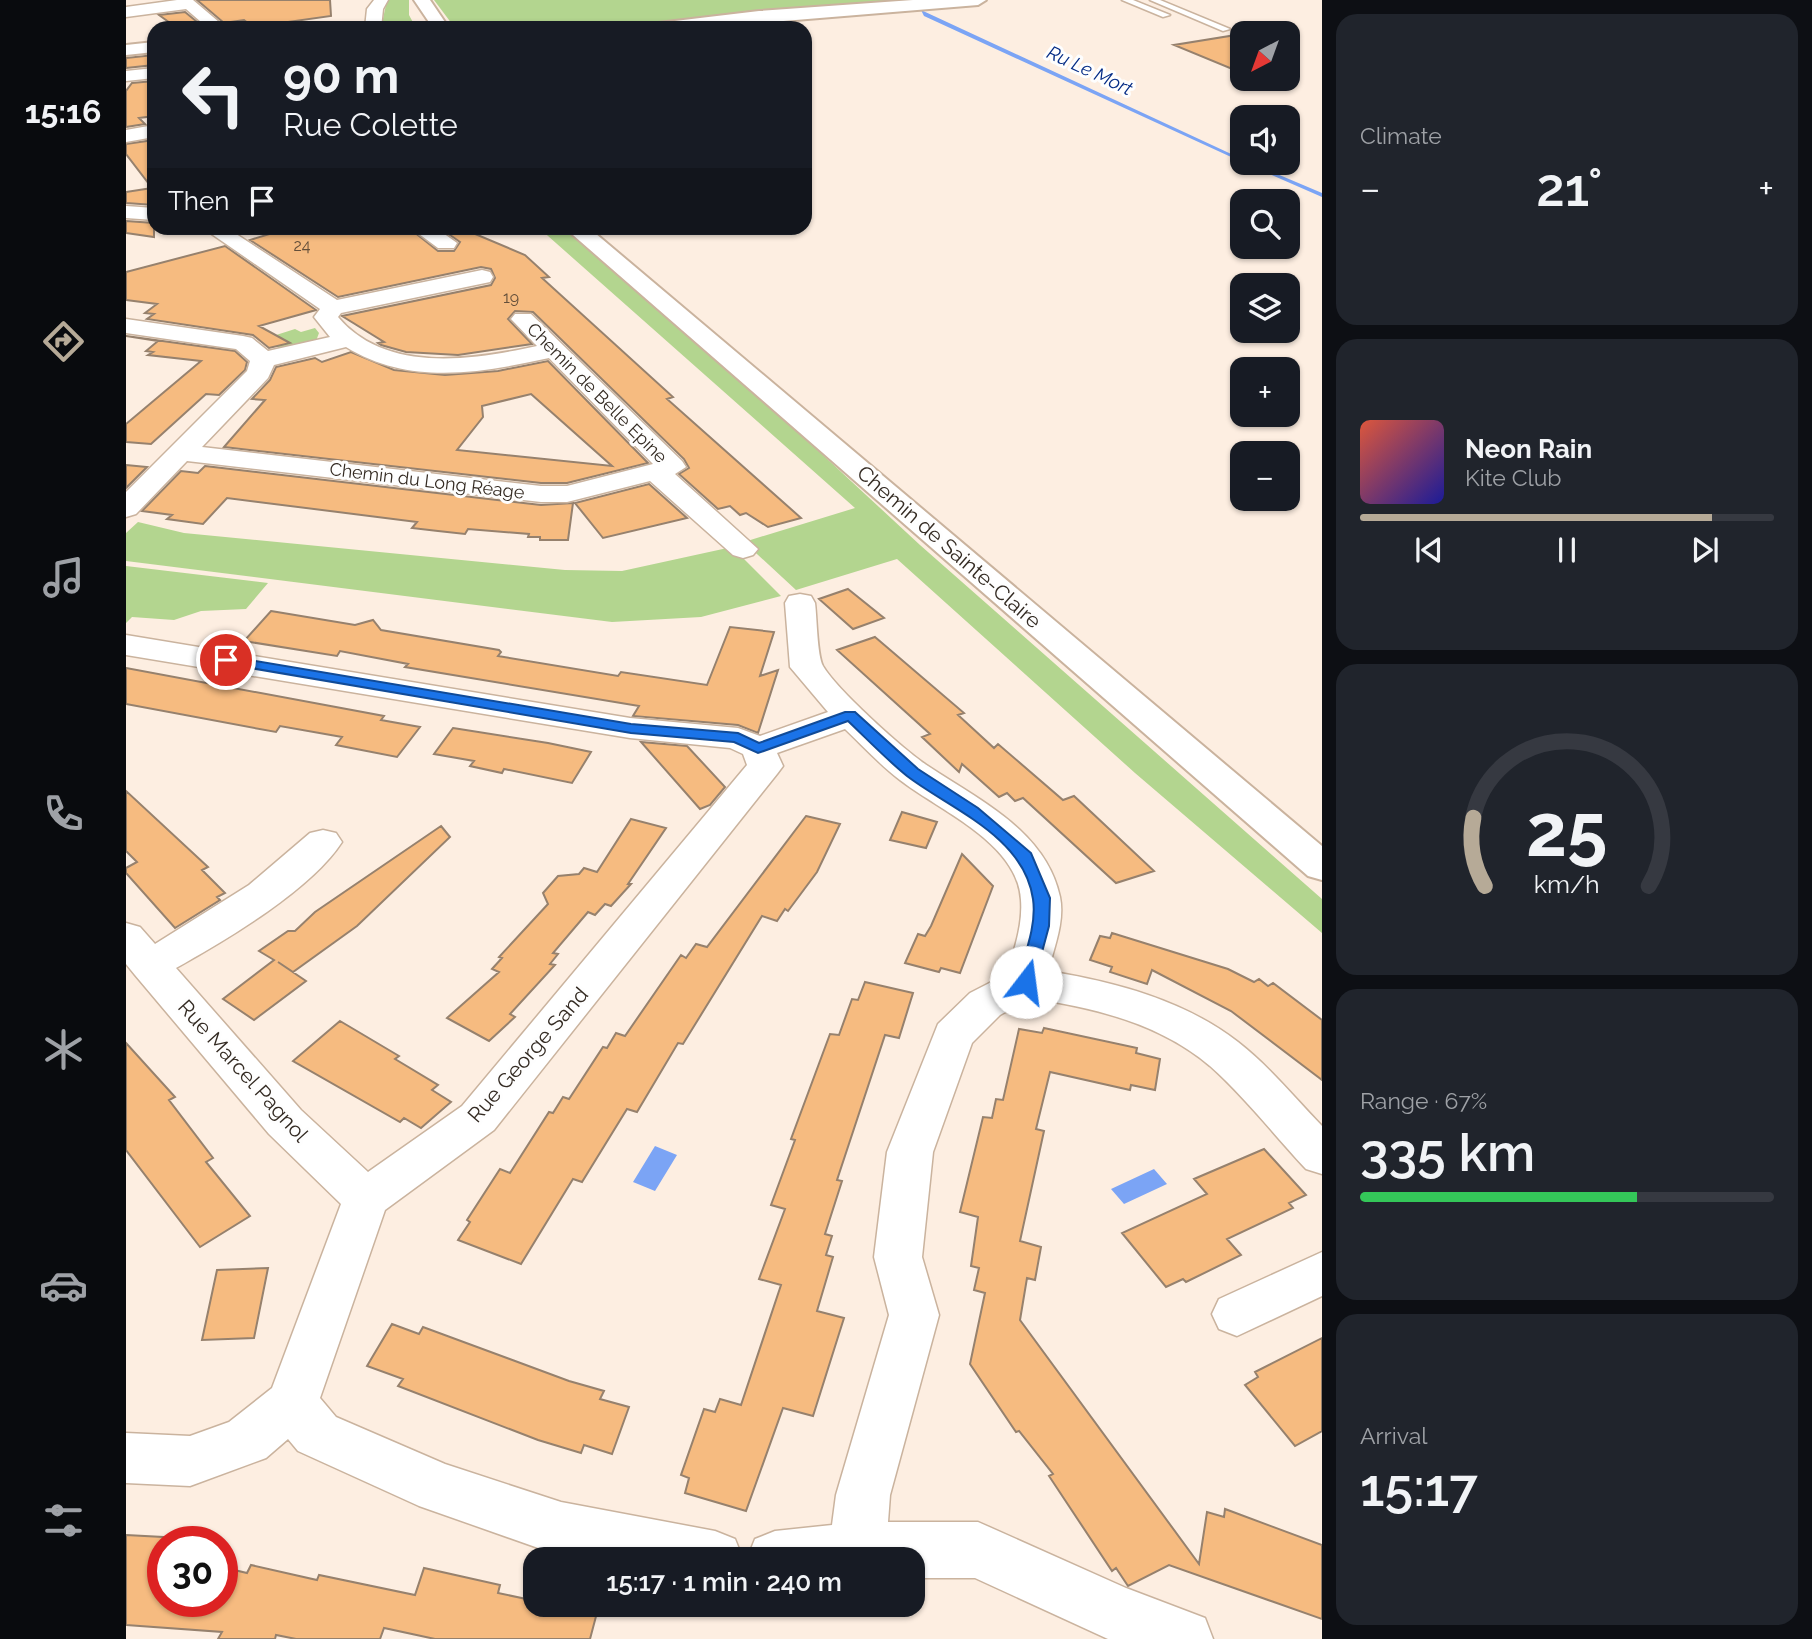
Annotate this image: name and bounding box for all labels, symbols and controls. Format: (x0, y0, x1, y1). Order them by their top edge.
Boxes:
north arrow (1230, 21, 1300, 91)
map controls (1230, 21, 1300, 511)
water label: Ru Le Mort (1044, 41, 1137, 100)
text: 90 m (283, 47, 399, 104)
icon: left (168, 49, 259, 140)
text: 15:16 (25, 93, 101, 130)
button: sound (1230, 105, 1300, 175)
text: Rue Colette (283, 106, 458, 143)
text: Climate (1360, 122, 1442, 149)
text: 21° (1536, 157, 1603, 218)
text: − (1360, 166, 1380, 211)
text: + (1758, 166, 1774, 211)
icon: arrive (243, 182, 281, 220)
text: Then (168, 186, 229, 216)
button: search (1230, 189, 1300, 259)
house number: 24 (293, 236, 311, 255)
button: layers (1230, 273, 1300, 343)
house number: 19 (503, 288, 519, 307)
icon: directions (39, 317, 88, 366)
street label: Chemin de Belle Epine (523, 318, 672, 467)
button: + (1230, 357, 1300, 427)
text: Neon Rain (1465, 434, 1592, 464)
button: − (1230, 441, 1300, 511)
street label: Chemin du Long Réage (328, 458, 526, 503)
street label: Chemin de Sainte-Claire (852, 460, 1046, 633)
text: Kite Club (1465, 464, 1562, 491)
icon: previous (1410, 531, 1448, 569)
icon: pause (1548, 531, 1586, 569)
icon: next (1686, 531, 1724, 569)
icon: music (39, 553, 88, 602)
pin (196, 630, 256, 690)
icon: arrive (207, 641, 245, 679)
text: 25 (1526, 788, 1608, 873)
icon: phone (39, 789, 88, 838)
text: km/h (1534, 868, 1600, 898)
position arrow (989, 945, 1063, 1019)
street label: Rue George Sand (462, 982, 593, 1127)
street label: Rue Marcel Pagnol (173, 994, 314, 1147)
icon: climate (39, 1025, 88, 1074)
text: Range · 67% (1360, 1087, 1487, 1114)
text: 335 km (1360, 1122, 1535, 1183)
icon: car (39, 1261, 88, 1310)
text: Arrival (1360, 1422, 1427, 1449)
text: 15:17 (1360, 1457, 1478, 1518)
icon: filters (39, 1496, 88, 1545)
speed limit sign: 30 (147, 1526, 238, 1617)
text: 15:17 · 1 min · 240 m (606, 1567, 842, 1597)

